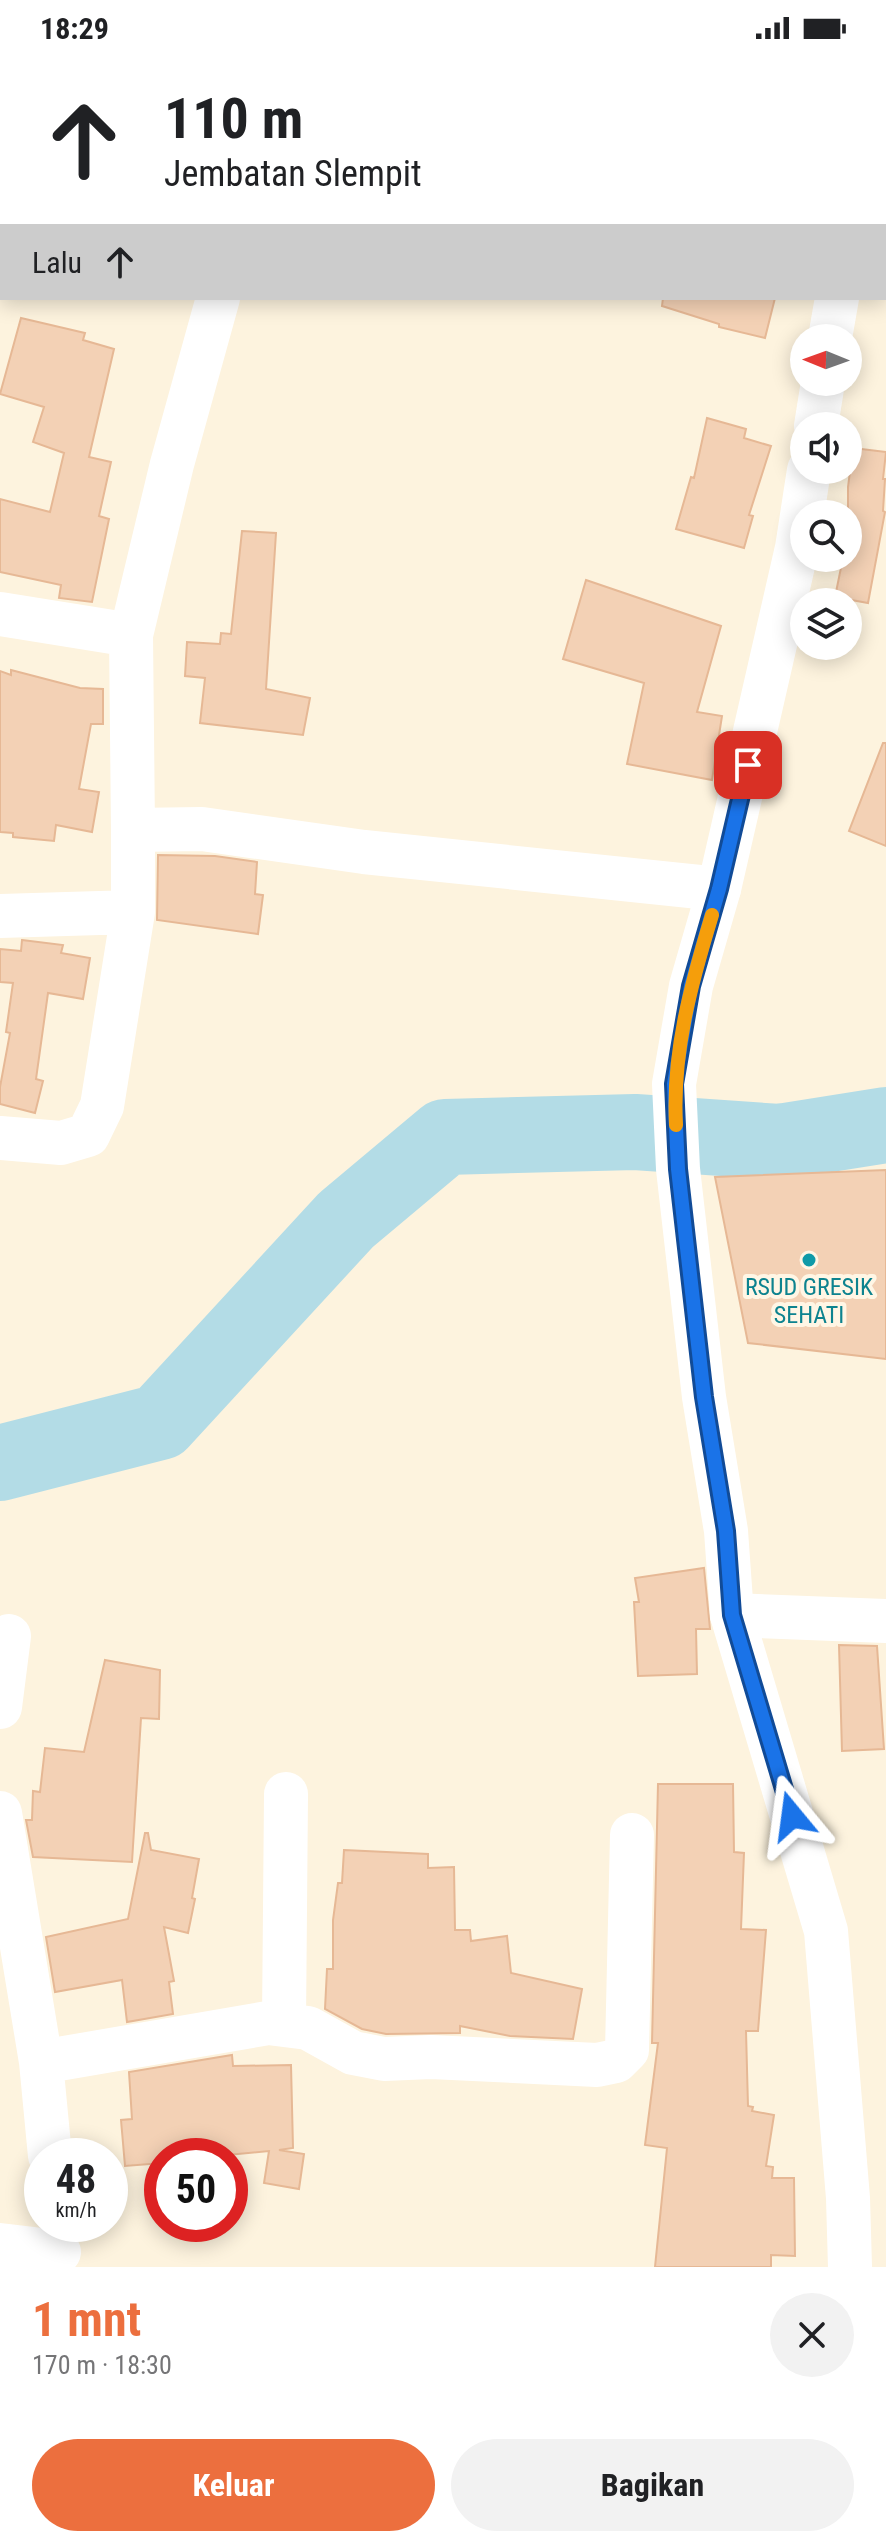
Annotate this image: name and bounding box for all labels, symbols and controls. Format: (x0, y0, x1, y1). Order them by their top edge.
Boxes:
text: 18:29 (40, 11, 109, 46)
text: 110 m (164, 86, 303, 152)
icon: ahead (32, 88, 136, 192)
text: Jembatan Slempit (164, 153, 422, 195)
icon: ahead (98, 240, 142, 284)
text: Lalu (32, 245, 82, 280)
north arrow (790, 324, 862, 396)
map controls (790, 324, 862, 660)
button: sound (790, 412, 862, 484)
button: search (790, 500, 862, 572)
button: layers (790, 588, 862, 660)
pin (714, 731, 782, 799)
icon: arrive (726, 743, 770, 787)
marker: RSUD GRESIK SEHATI (800, 1251, 818, 1269)
place label: RSUD GRESIK SEHATI (745, 1273, 873, 1329)
position arrow (750, 1774, 834, 1858)
speed limit sign: 50 (144, 2138, 248, 2242)
text: 48 (56, 2156, 96, 2203)
text: km/h (55, 2198, 97, 2222)
text: 1 mnt (32, 2291, 141, 2348)
button: close (770, 2293, 854, 2377)
text: 170 m · 18:30 (32, 2350, 172, 2380)
button: Keluar (32, 2439, 435, 2531)
button: Bagikan (451, 2439, 854, 2531)

